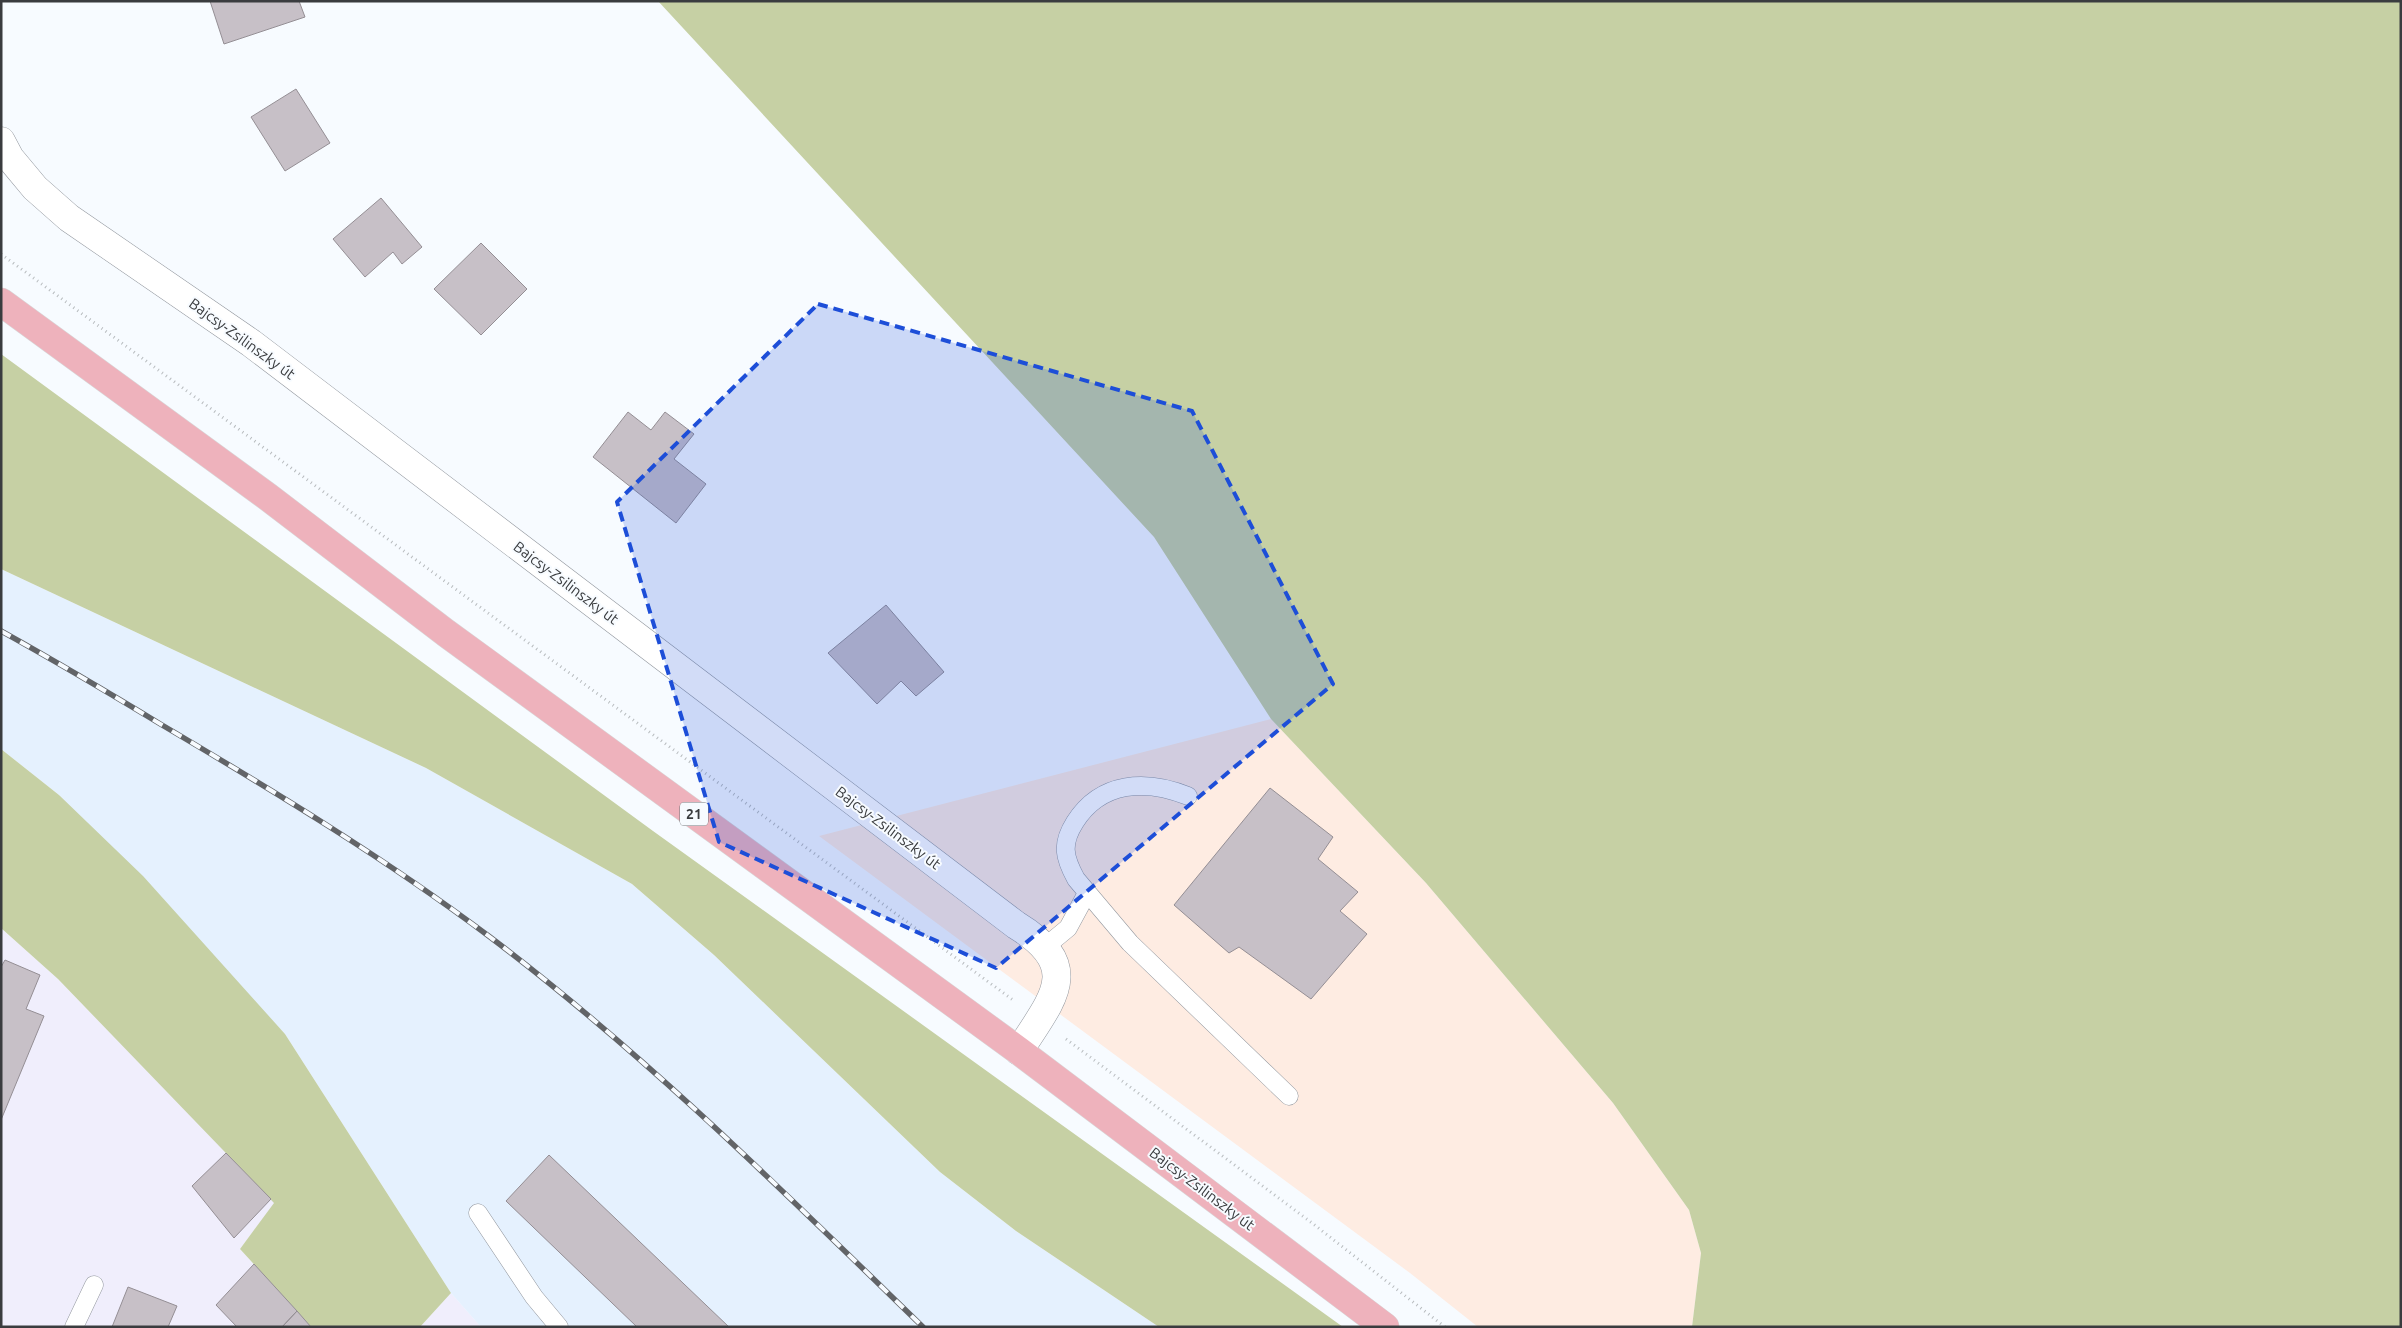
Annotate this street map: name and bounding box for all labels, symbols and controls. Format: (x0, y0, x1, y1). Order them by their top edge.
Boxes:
street label: Bajcsy-Zsilinszky út (186, 294, 299, 383)
street label: Bajcsy-Zsilinszky út (511, 538, 622, 628)
street label: Bajcsy-Zsilinszky út (833, 783, 944, 873)
road number: 21 (680, 802, 708, 826)
street label: Bajcsy-Zsilinszky út (1147, 1144, 1258, 1234)

